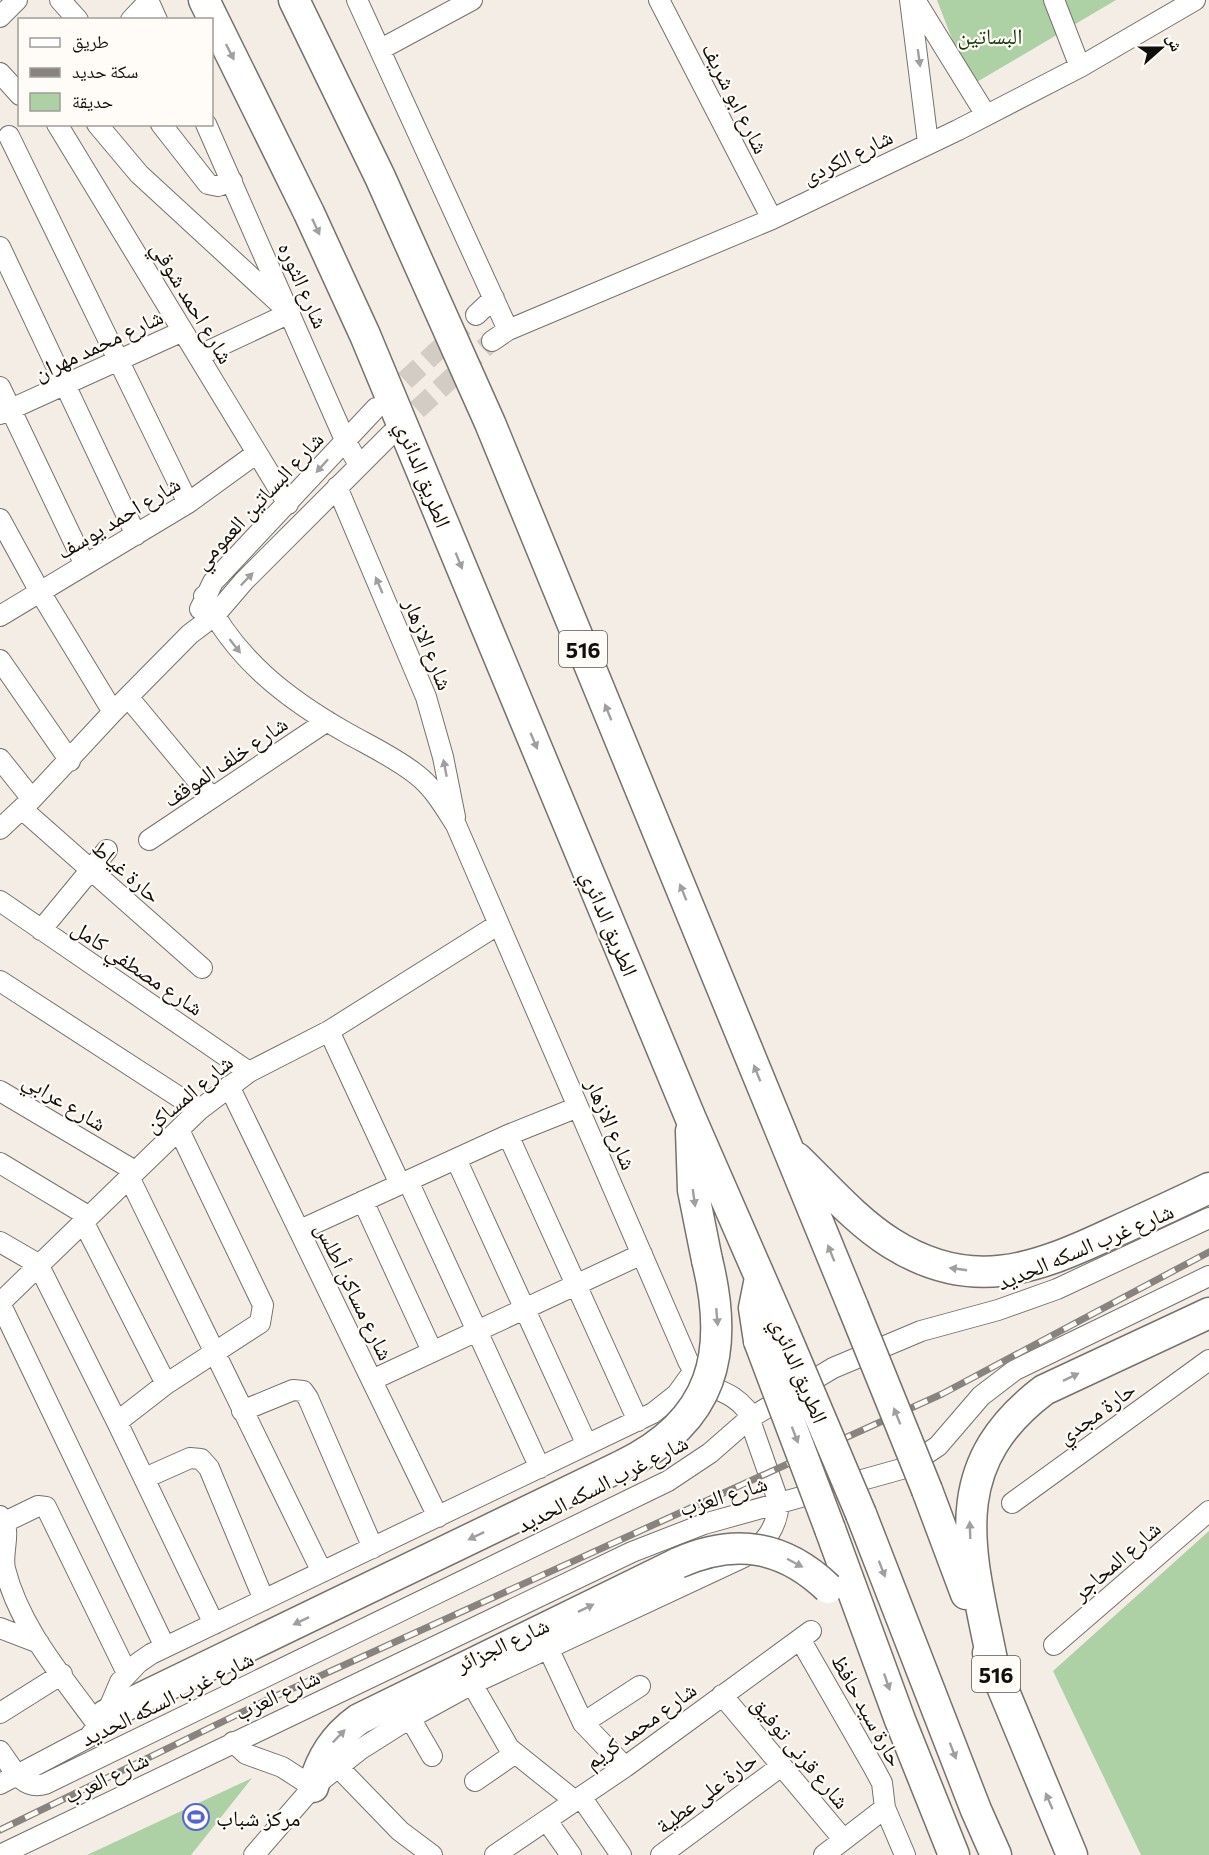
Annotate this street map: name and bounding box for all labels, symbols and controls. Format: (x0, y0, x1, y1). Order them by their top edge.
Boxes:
legend (18, 18, 213, 126)
north arrow (1131, 18, 1191, 78)
park label: البساتين (958, 22, 1022, 50)
text: طريق (72, 30, 109, 53)
text: ش (1163, 31, 1187, 54)
street label: شارع ابو شريف (696, 38, 775, 158)
one-way arrow (225, 44, 235, 61)
one-way arrow (914, 48, 924, 67)
text: سكة حديد (72, 60, 138, 82)
text: حديقة (72, 90, 113, 112)
street label: شارع الكردى (797, 122, 897, 190)
one-way arrow (311, 219, 320, 236)
street label: شارع احمد شوقي (142, 236, 240, 371)
street label: شارع الثوره (272, 238, 335, 333)
street label: شارع محمد مهران (29, 302, 168, 387)
street label: الطريق الدائري (386, 417, 458, 533)
street label: شارع البساتين العمومي (187, 425, 332, 578)
one-way arrow (315, 459, 329, 473)
street label: شارع احمد يوسف (51, 470, 185, 565)
one-way arrow (455, 552, 465, 570)
one-way arrow (240, 571, 254, 586)
one-way arrow (374, 576, 383, 594)
street label: شارع الازهار (397, 593, 460, 694)
road number: 516 (559, 631, 607, 667)
one-way arrow (228, 638, 241, 654)
one-way arrow (603, 703, 612, 721)
street label: شارع خلف الموقف (158, 710, 293, 813)
one-way arrow (530, 732, 539, 750)
one-way arrow (440, 758, 449, 777)
street label: حارة غياط (87, 834, 167, 908)
street label: الطريق الدائري (571, 866, 644, 982)
one-way arrow (677, 883, 687, 901)
street label: شارع مصطفي كامل (65, 913, 209, 1025)
street label: شارع المساكن (138, 1048, 238, 1139)
one-way arrow (752, 1063, 762, 1081)
street label: شارع عرابي (16, 1066, 112, 1140)
street label: شارع الازهار (579, 1073, 643, 1174)
one-way arrow (690, 1189, 699, 1208)
street label: شارع غرب السكه الحديد (993, 1197, 1178, 1296)
street label: شارع مساكن أطلس (309, 1218, 400, 1365)
one-way arrow (826, 1244, 835, 1262)
one-way arrow (948, 1265, 967, 1274)
one-way arrow (713, 1308, 722, 1327)
street label: الطريق الدائري (761, 1313, 834, 1429)
one-way arrow (1062, 1372, 1079, 1381)
street label: حارة مجدي (1052, 1375, 1143, 1453)
one-way arrow (892, 1407, 901, 1425)
one-way arrow (790, 1426, 800, 1444)
street label: شارع غرب السكه الحديد (512, 1428, 693, 1539)
street label: شارع العزب (676, 1469, 771, 1522)
street label: شارع المحاجر (1066, 1514, 1166, 1607)
one-way arrow (966, 1520, 975, 1539)
one-way arrow (468, 1531, 485, 1540)
one-way arrow (786, 1558, 803, 1568)
one-way arrow (878, 1560, 887, 1578)
one-way arrow (577, 1603, 594, 1612)
street label: شارع الجزائر (450, 1611, 553, 1679)
one-way arrow (292, 1616, 309, 1625)
street label: شارع غرب السكه الحديد (76, 1644, 258, 1752)
street label: حارة سيد حافظ (826, 1649, 910, 1771)
road number: 516 (972, 1656, 1020, 1692)
street label: شارع العزب (230, 1663, 324, 1726)
one-way arrow (882, 1674, 892, 1692)
street label: شارع محمد كريم (579, 1675, 702, 1776)
street label: شارع قرنى توفيق (745, 1690, 856, 1814)
one-way arrow (332, 1729, 346, 1744)
one-way arrow (948, 1742, 958, 1760)
street label: شارع العرب (59, 1745, 153, 1810)
street label: حارة على عطية (650, 1745, 763, 1840)
one-way arrow (1044, 1792, 1053, 1810)
sports icon: مركز شباب (181, 1802, 211, 1832)
place label: مركز شباب (216, 1804, 301, 1831)

